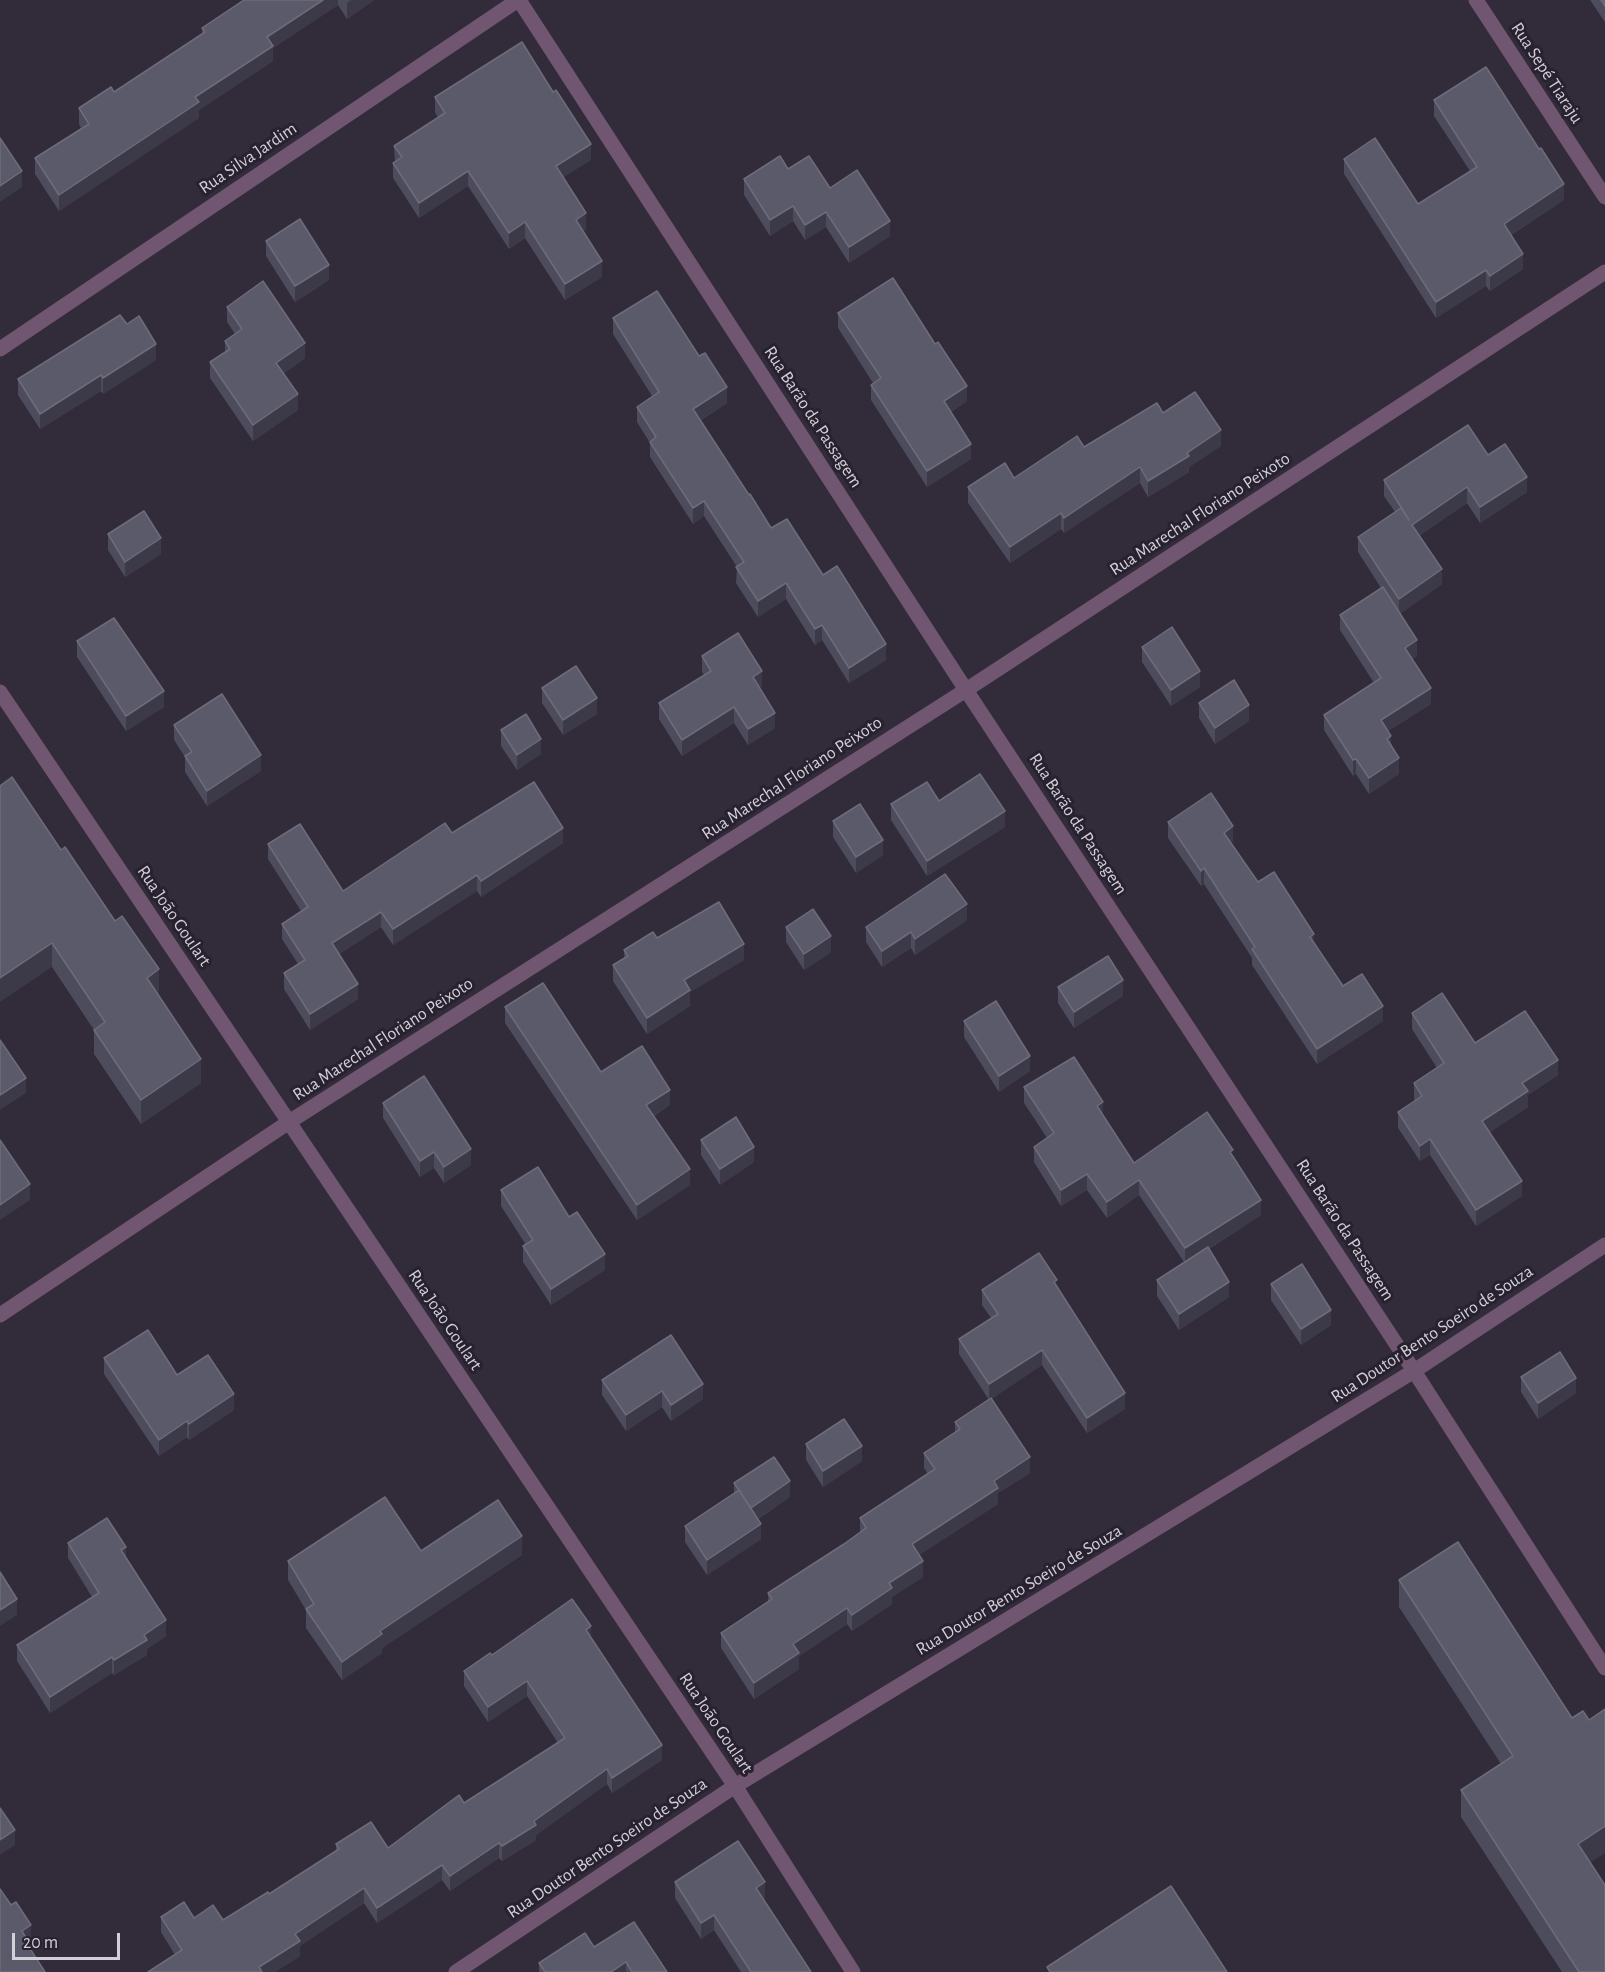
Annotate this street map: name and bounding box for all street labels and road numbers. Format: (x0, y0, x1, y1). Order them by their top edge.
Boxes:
street label: Rua Sepé Tiaraju (1506, 18, 1588, 128)
street label: Rua Silva Jardim (195, 117, 301, 199)
street label: Rua Barão da Passagem (759, 342, 867, 492)
street label: Rua Marechal Floriano Peixoto (1106, 448, 1294, 580)
street label: Rua Marechal Floriano Peixoto (698, 712, 886, 844)
street label: Rua Barão da Passagem (1024, 749, 1132, 899)
street label: Rua João Goulart (132, 862, 216, 970)
street label: Rua Marechal Floriano Peixoto (289, 973, 477, 1105)
street label: Rua Barão da Passagem (1291, 1155, 1399, 1305)
street label: Rua Doutor Bento Soeiro de Souza (1327, 1260, 1537, 1408)
street label: Rua João Goulart (403, 1266, 487, 1374)
street label: Rua Doutor Bento Soeiro de Souza (912, 1520, 1126, 1660)
street label: Rua João Goulart (674, 1669, 758, 1777)
street label: Rua Doutor Bento Soeiro de Souza (503, 1773, 711, 1923)

